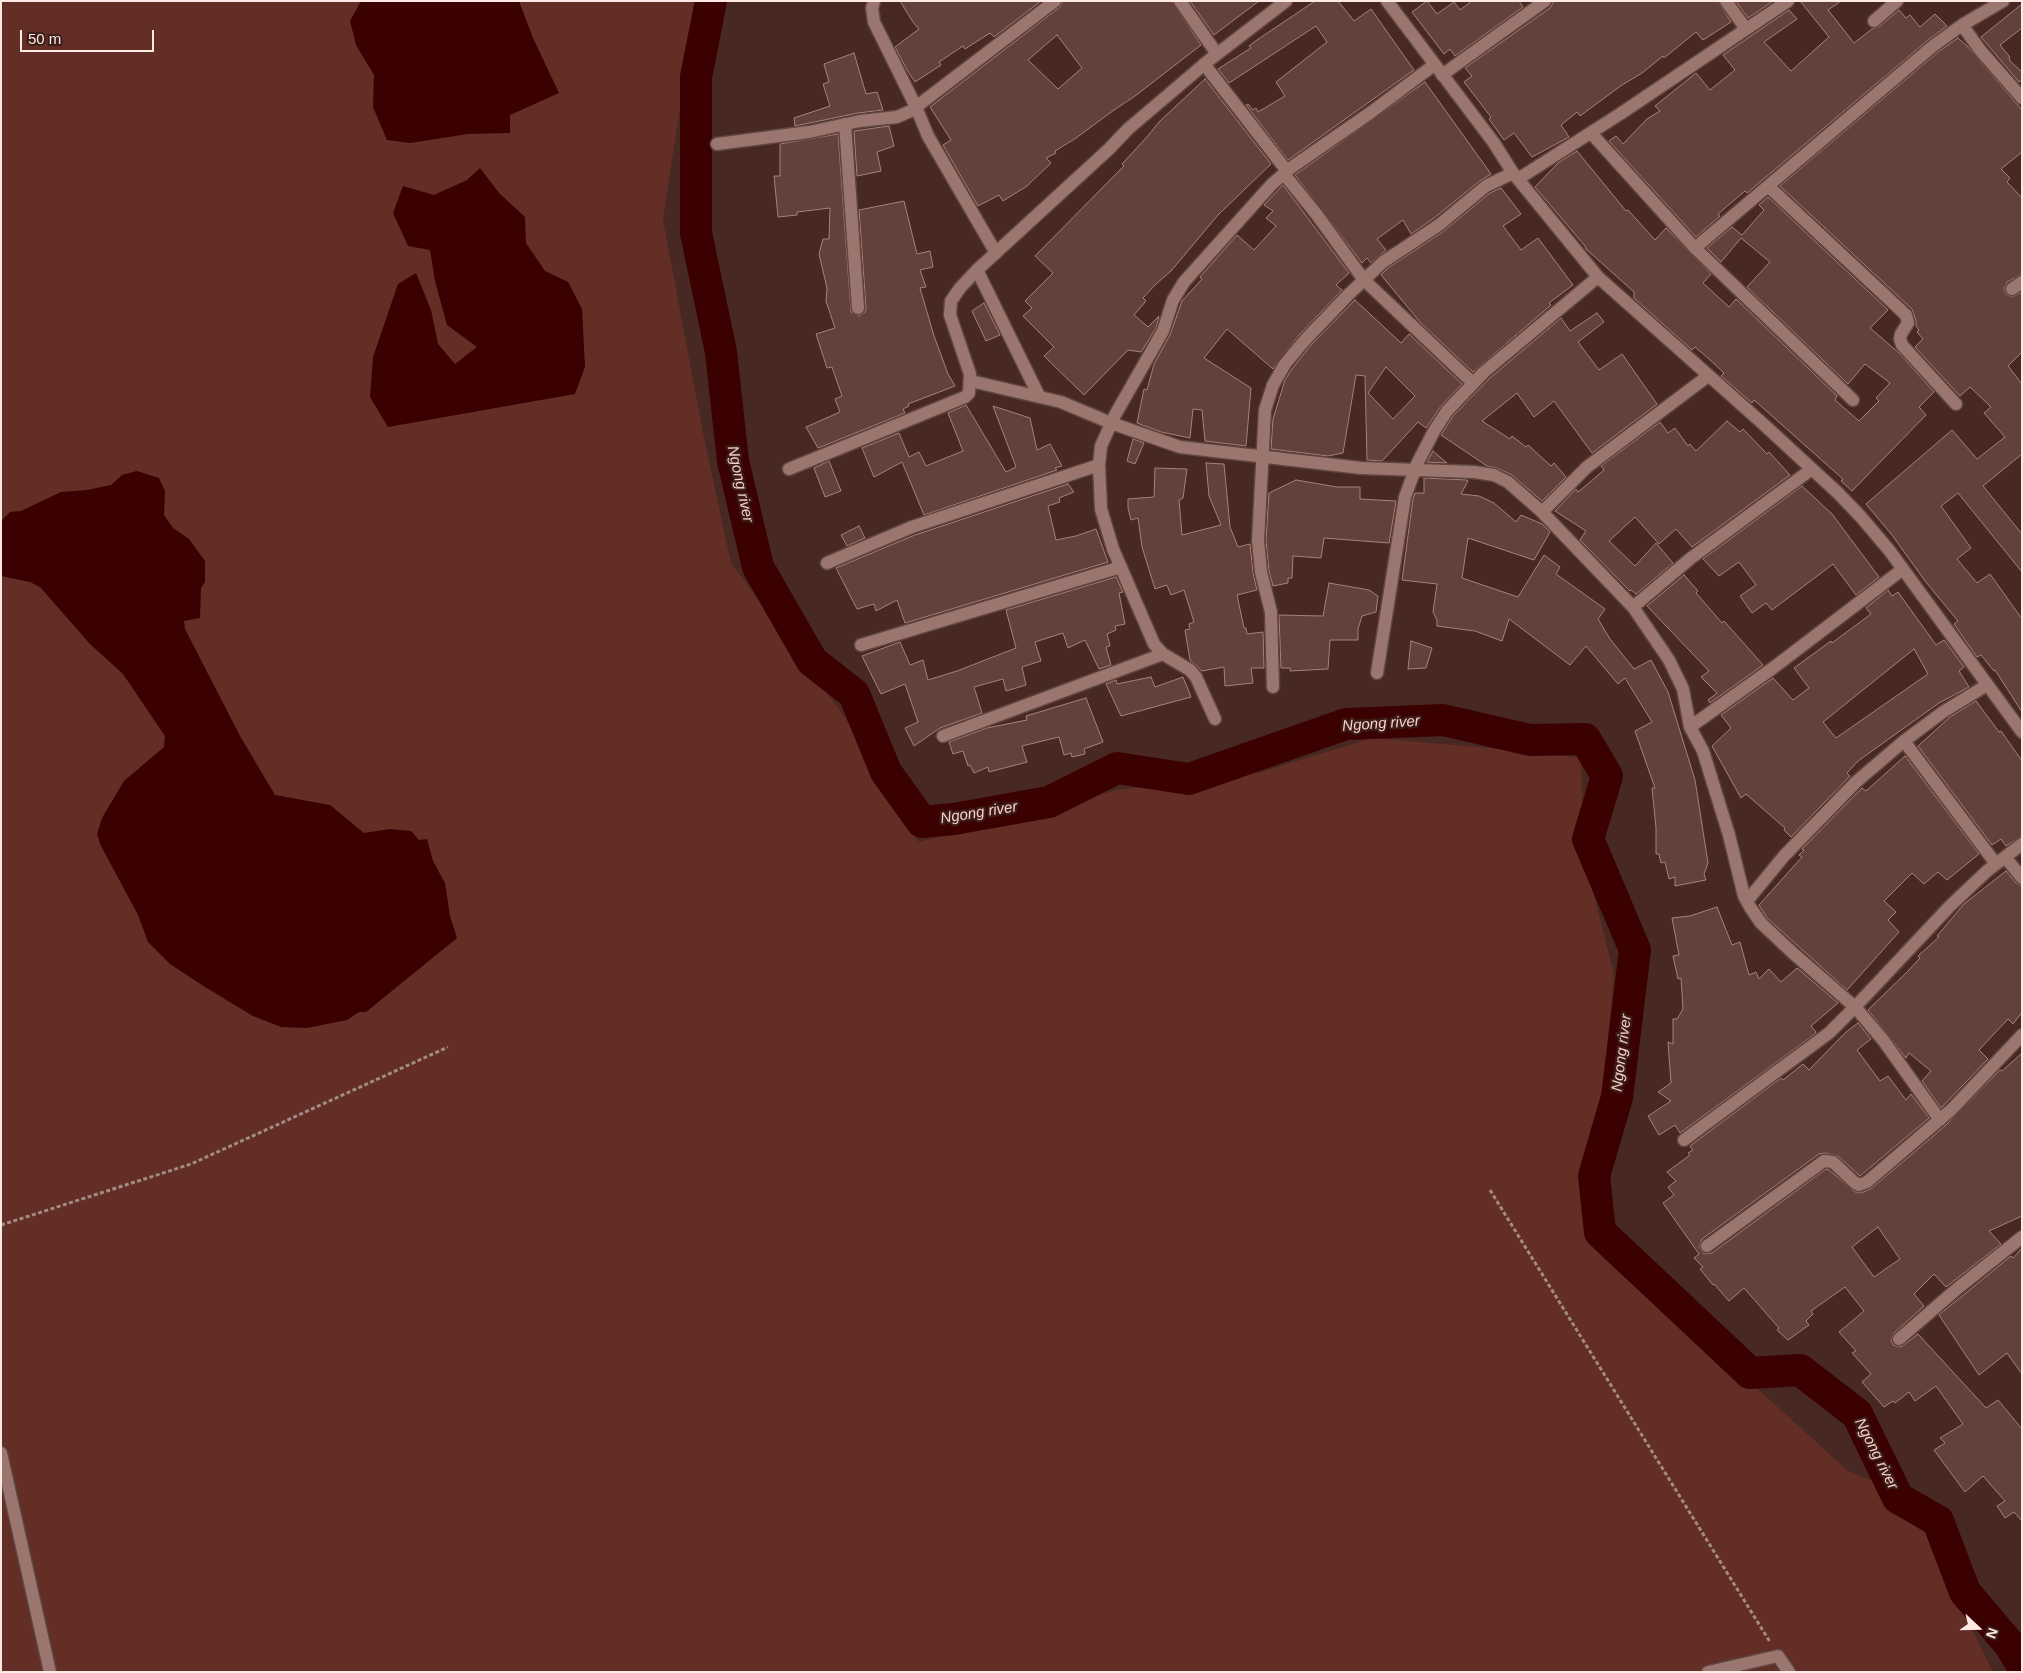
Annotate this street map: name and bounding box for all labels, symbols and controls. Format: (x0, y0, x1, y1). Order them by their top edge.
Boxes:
scale bar (22, 20, 156, 52)
text: 50 m (28, 30, 61, 47)
water label: Ngong river (723, 444, 757, 524)
water label: Ngong river (1342, 712, 1420, 736)
water label: Ngong river (939, 798, 1019, 828)
water label: Ngong river (1608, 1013, 1636, 1093)
water label: Ngong river (1850, 1415, 1902, 1493)
north arrow (1953, 1603, 2003, 1653)
text: N (1983, 1626, 2001, 1641)

